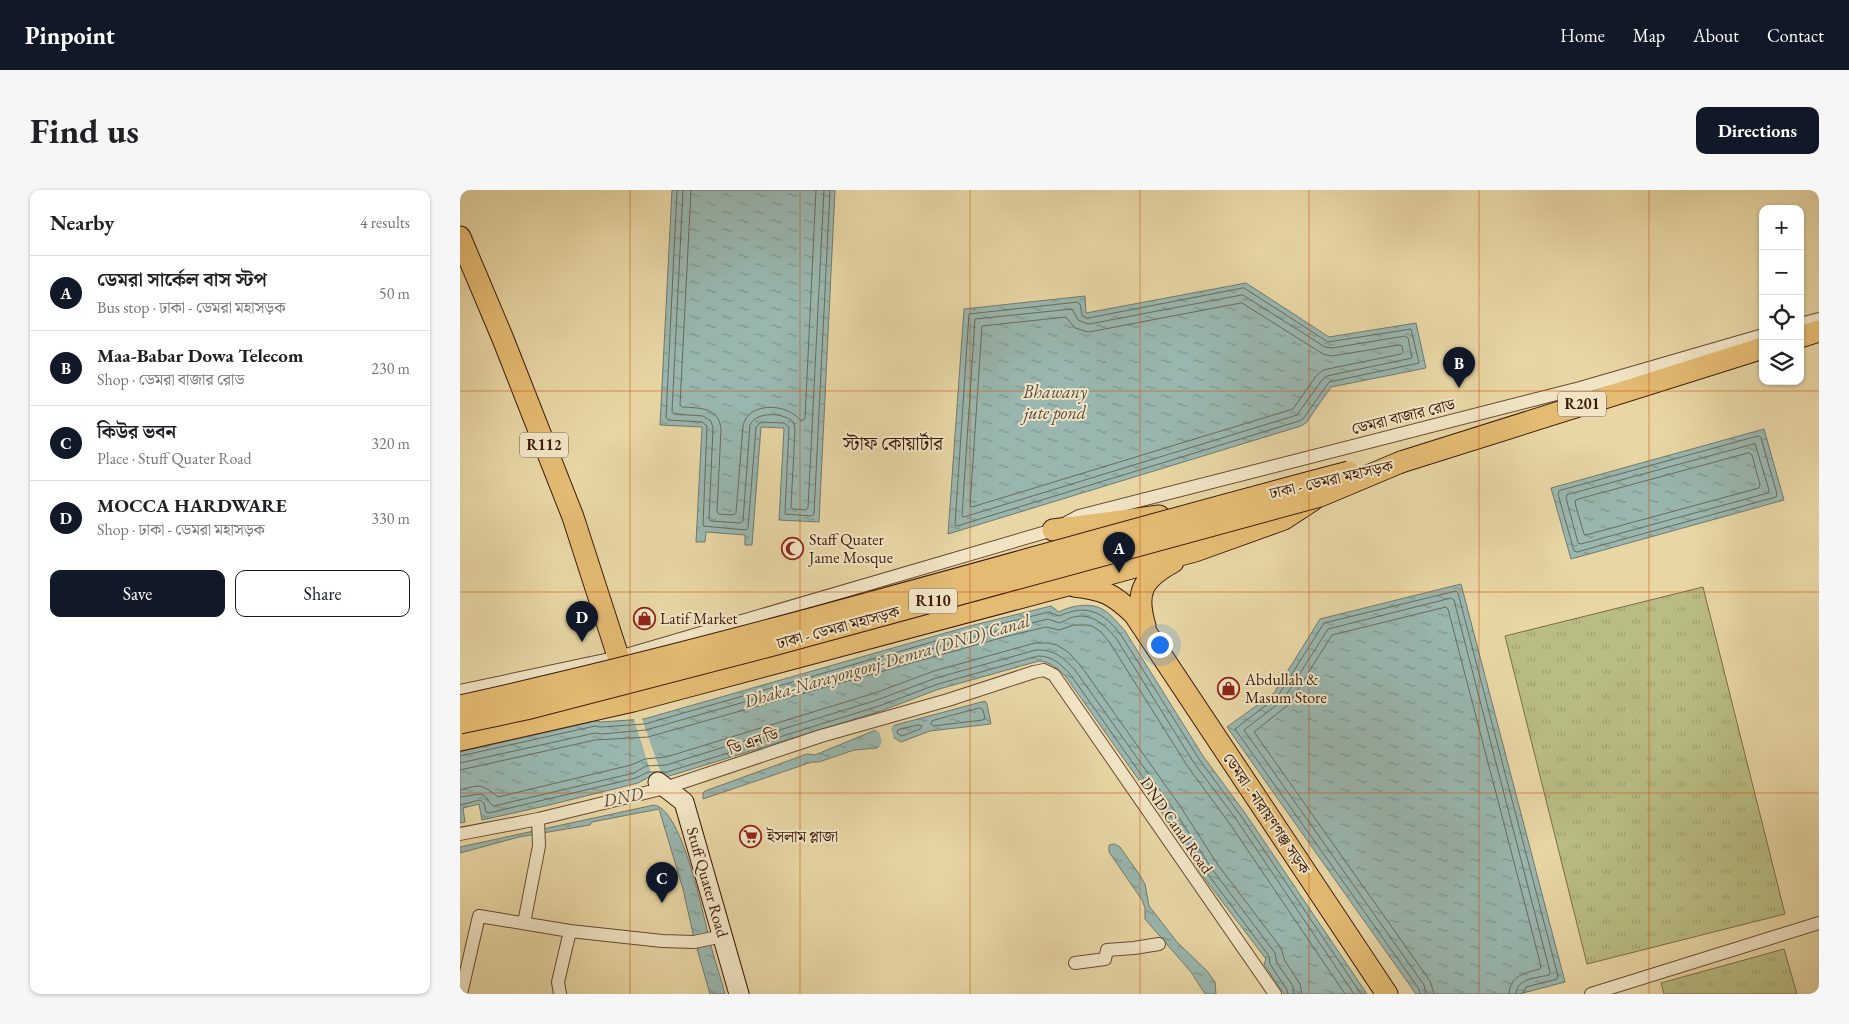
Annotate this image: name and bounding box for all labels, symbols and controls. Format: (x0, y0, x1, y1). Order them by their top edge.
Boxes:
text: Pinpoint (25, 20, 115, 51)
text: Home (1560, 24, 1605, 47)
text: Map (1633, 24, 1665, 47)
text: About (1693, 24, 1739, 47)
text: Contact (1767, 24, 1824, 47)
button: Directions (1696, 107, 1819, 154)
text: Find us (30, 108, 139, 153)
map controls (1759, 205, 1804, 385)
button: + (1759, 205, 1804, 250)
text: Nearby (50, 209, 114, 236)
text: 4 results (360, 212, 410, 233)
button: − (1759, 250, 1804, 295)
text: ডেমরা সার্কেল বাস স্টপ (97, 267, 267, 292)
text: A (60, 283, 72, 304)
text: 50 m (379, 283, 410, 304)
button: locate (1759, 295, 1804, 340)
text: Bus stop · ঢাকা - ডেমরা মহাসড়ক (97, 297, 285, 318)
button: layers (1759, 340, 1804, 385)
text: Maa-Babar Dowa Telecom (97, 343, 303, 368)
pin: B (1443, 347, 1475, 388)
text: B (61, 358, 71, 379)
text: 230 m (371, 358, 410, 379)
text: Shop · ডেমরা বাজার রোড (97, 369, 244, 390)
water label: Bhawany jute pond (1020, 380, 1088, 425)
road number: R201 (1558, 392, 1606, 416)
street label: ডেমরা বাজার রোড (1349, 393, 1458, 439)
text: কিউর ভবন (97, 419, 176, 444)
district label: স্টাফ কোয়ার্টার (842, 431, 944, 456)
road number: R112 (520, 432, 568, 458)
text: C (60, 433, 72, 454)
text: 320 m (371, 433, 410, 454)
text: Place · Stuff Quater Road (97, 448, 252, 469)
street label: ঢাকা - ডেমরা মহাসড়ক (1266, 455, 1396, 504)
text: MOCCA HARDWARE (97, 493, 287, 518)
text: D (60, 508, 72, 529)
text: 330 m (371, 508, 410, 529)
text: Shop · ঢাকা - ডেমরা মহাসড়ক (97, 519, 265, 540)
place label: Staff Quater Jame Mosque (807, 529, 893, 568)
pin: A (1103, 532, 1135, 573)
mosque icon: Staff Quater Jame Mosque (781, 536, 805, 560)
button: Save (50, 570, 225, 617)
button: Share (235, 570, 410, 617)
road number: R110 (909, 588, 957, 614)
pin: D (566, 601, 598, 642)
street label: ঢাকা - ডেমরা মহাসড়ক (773, 601, 903, 654)
shop icon: Latif Market (632, 606, 656, 630)
place label: Latif Market (660, 608, 738, 629)
water label: Dhaka-Narayongonj-Demra (DND) Canal (740, 608, 1034, 714)
your location (1147, 632, 1173, 658)
place label: Abdullah & Masum Store (1244, 669, 1327, 708)
shop icon: Abdullah & Masum Store (1217, 676, 1241, 700)
street label: ডি এন ডি (724, 723, 782, 760)
street label: ডেমরা - নারায়ণগঞ্জ সড়ক (1218, 748, 1315, 879)
street label: DND Canal Road (1136, 773, 1218, 878)
water label: DND (599, 781, 646, 812)
supermarket icon: ইসলাম প্লাজা (739, 824, 763, 848)
street label: Stuff Quater Road (682, 825, 734, 941)
place label: ইসলাম প্লাজা (766, 826, 838, 847)
pin: C (646, 862, 678, 903)

